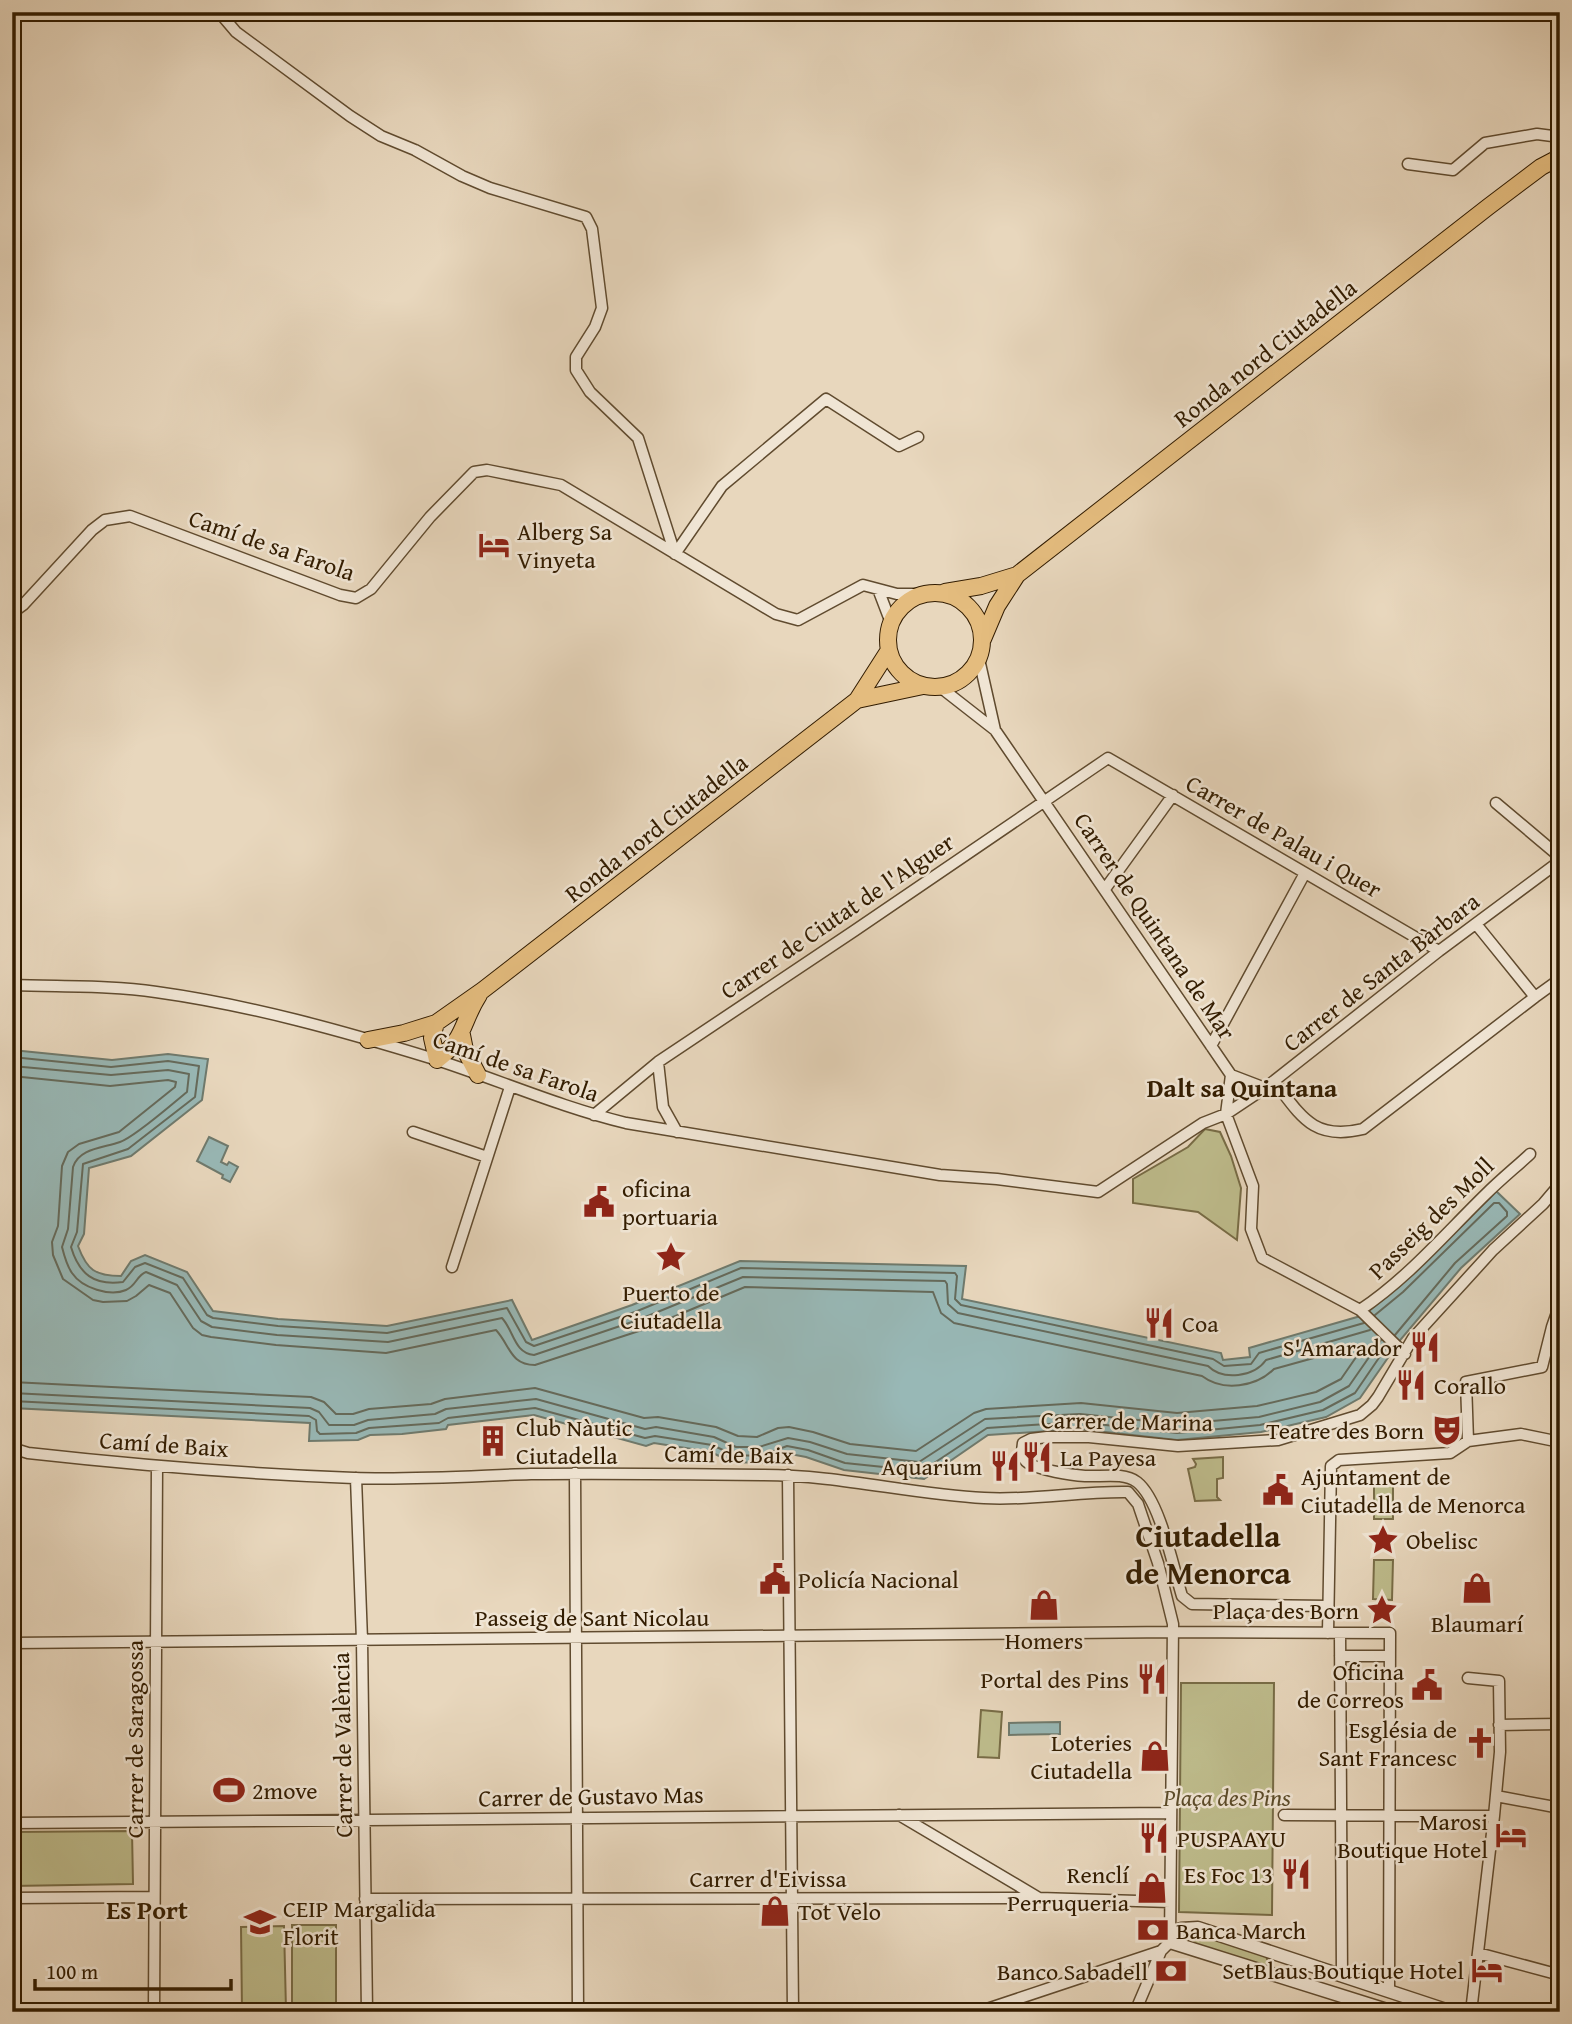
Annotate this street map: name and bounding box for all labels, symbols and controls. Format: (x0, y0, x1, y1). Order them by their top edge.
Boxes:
street label: Ronda nord Ciutadella (1166, 270, 1365, 436)
street label: Camí de sa Farola (184, 500, 360, 590)
place label: Alberg Sa Vinyeta (517, 514, 613, 577)
hotel icon: Alberg Sa Vinyeta (477, 528, 511, 562)
street label: Ronda nord Ciutadella (557, 745, 756, 911)
street label: Carrer de Palau i Quer (1180, 766, 1389, 906)
street label: Carrer de Quintana de Mar (1066, 805, 1244, 1047)
street label: Carrer de Ciutat de l'Alguer (713, 824, 961, 1008)
street label: Carrer de Santa Bàrbara (1275, 884, 1487, 1060)
street label: Camí de sa Farola (428, 1021, 604, 1111)
district label: Dalt sa Quintana (1147, 1068, 1338, 1107)
street label: Passeig des Moll (1360, 1149, 1502, 1287)
place label: oficina portuaria (622, 1171, 719, 1234)
public building icon: oficina portuaria (582, 1185, 616, 1219)
place icon: Puerto de Ciutadella (654, 1240, 688, 1274)
place label: Puerto de Ciutadella (620, 1275, 722, 1338)
restaurant icon: Coa (1142, 1306, 1176, 1340)
place label: Coa (1182, 1306, 1219, 1341)
place label: S'Amarador (1283, 1330, 1402, 1365)
restaurant icon: S'Amarador (1408, 1330, 1442, 1364)
restaurant icon: Corallo (1394, 1368, 1428, 1402)
place label: Corallo (1434, 1368, 1506, 1403)
street label: Carrer de Marina (1041, 1402, 1214, 1440)
place label: Club Nàutic Ciutadella (516, 1410, 633, 1473)
place label: Teatre des Born (1266, 1413, 1425, 1448)
theatre icon: Teatre des Born (1430, 1413, 1464, 1447)
street label: Camí de Baix (98, 1422, 230, 1466)
building icon: Club Nàutic Ciutadella (476, 1424, 510, 1458)
street label: Camí de Baix (664, 1435, 795, 1473)
restaurant icon: La Payesa (1020, 1440, 1054, 1474)
place label: La Payesa (1060, 1440, 1157, 1475)
place label: Aquarium (881, 1449, 982, 1484)
restaurant icon: Aquarium (988, 1449, 1022, 1483)
place label: Ajuntament de Ciutadella de Menorca (1301, 1459, 1526, 1522)
public building icon: Ajuntament de Ciutadella de Menorca (1261, 1473, 1295, 1507)
district label: Ciutadella de Menorca (1125, 1512, 1291, 1596)
place icon: Obelisc (1366, 1523, 1400, 1557)
place label: Obelisc (1406, 1523, 1478, 1558)
public building icon: Policía Nacional (758, 1562, 792, 1596)
place label: Policía Nacional (798, 1562, 959, 1597)
shop icon: Blaumarí (1460, 1571, 1494, 1605)
shop icon: Homers (1027, 1588, 1061, 1622)
place label: Plaça des Born (1213, 1593, 1360, 1628)
place icon: Plaça des Born (1365, 1593, 1399, 1627)
street label: Passeig de Sant Nicolau (475, 1600, 709, 1635)
place label: Blaumarí (1431, 1606, 1524, 1641)
place label: Homers (1005, 1623, 1083, 1658)
street label: Carrer de Saragossa (117, 1639, 152, 1838)
street label: Carrer de València (323, 1651, 361, 1838)
place label: Oficina de Correos (1297, 1654, 1405, 1717)
place label: Portal des Pins (981, 1662, 1129, 1697)
restaurant icon: Portal des Pins (1135, 1662, 1169, 1696)
public building icon: Oficina de Correos (1410, 1668, 1444, 1702)
place label: Església de Sant Francesc (1318, 1712, 1457, 1775)
place label: Loteries Ciutadella (1031, 1725, 1133, 1788)
church icon: Església de Sant Francesc (1463, 1726, 1497, 1760)
shop icon: Loteries Ciutadella (1138, 1739, 1172, 1773)
sports icon: 2move (212, 1773, 246, 1807)
place label: 2move (252, 1773, 318, 1808)
street label: Carrer de Gustavo Mas (478, 1777, 704, 1815)
park label: Plaça des Pins (1162, 1780, 1291, 1815)
place label: Marosi Boutique Hotel (1337, 1804, 1488, 1867)
hotel icon: Marosi Boutique Hotel (1494, 1818, 1528, 1852)
restaurant icon: PUSPAAYU (1137, 1821, 1171, 1855)
place label: PUSPAAYU (1177, 1821, 1286, 1856)
place label: Renclí Perruqueria (1007, 1857, 1130, 1920)
place label: Es Foc 13 (1184, 1857, 1273, 1892)
restaurant icon: Es Foc 13 (1279, 1857, 1313, 1891)
street label: Carrer d'Eivissa (689, 1861, 847, 1896)
shop icon: Renclí Perruqueria (1135, 1871, 1169, 1905)
district label: Es Port (106, 1890, 188, 1929)
place label: CEIP Margalida Florit (283, 1891, 436, 1954)
shop icon: Tot Velo (758, 1894, 792, 1928)
place label: Tot Velo (798, 1894, 881, 1929)
school or university icon: CEIP Margalida Florit (243, 1905, 277, 1939)
bank icon: Banca March (1136, 1913, 1170, 1947)
place label: Banca March (1176, 1913, 1307, 1948)
scale bar (35, 1947, 231, 1991)
place label: SetBlaus Boutique Hotel (1222, 1953, 1464, 1988)
hotel icon: SetBlaus Boutique Hotel (1470, 1953, 1504, 1987)
place label: Banco Sabadell (997, 1954, 1148, 1989)
bank icon: Banco Sabadell (1154, 1954, 1188, 1988)
text: 100 m (46, 1956, 98, 1987)

